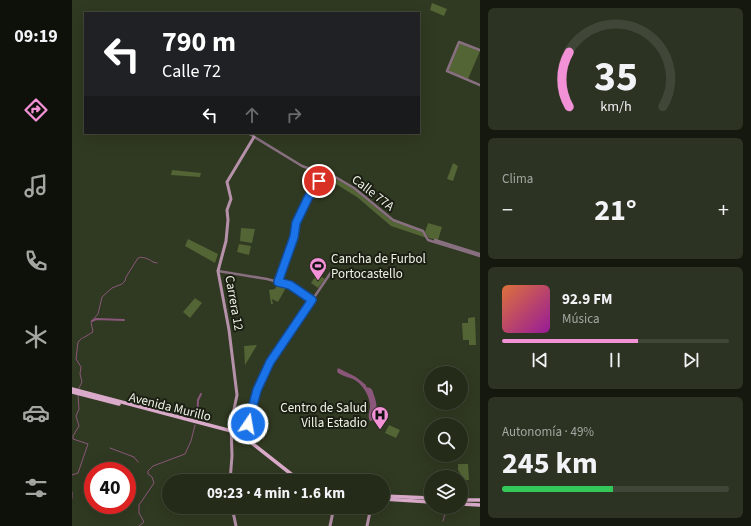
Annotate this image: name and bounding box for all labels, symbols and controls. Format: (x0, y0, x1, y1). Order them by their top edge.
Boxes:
text: 790 m (162, 22, 236, 62)
text: 09:19 (14, 24, 58, 49)
icon: left (96, 28, 148, 80)
text: 35 (594, 47, 637, 107)
text: Calle 72 (162, 59, 221, 84)
text: km/h (600, 95, 631, 116)
icon: directions (22, 96, 50, 124)
icon: left (199, 104, 221, 126)
icon: ahead (241, 104, 263, 126)
icon: right (283, 104, 305, 126)
pin (302, 164, 336, 198)
icon: arrive (308, 170, 330, 192)
text: Clima (502, 170, 533, 188)
street label: Calle 77A (348, 171, 399, 216)
icon: music (22, 172, 50, 200)
text: 21° (594, 189, 637, 232)
text: − (502, 194, 513, 226)
text: + (718, 194, 729, 226)
icon: phone (22, 247, 50, 275)
place label: Cancha de Furbol Portocastello (331, 250, 426, 283)
sports icon: Cancha de Furbol Portocastello (308, 256, 328, 281)
street label: Carrera 12 (220, 274, 248, 332)
text: 92.9 FM (562, 289, 613, 310)
text: Música (562, 310, 600, 328)
icon: climate (22, 323, 50, 351)
icon: previous (529, 349, 551, 371)
icon: pause (604, 349, 626, 371)
icon: next (680, 349, 702, 371)
map controls (424, 366, 468, 514)
button: sound (424, 366, 468, 410)
street label: Avenida Murillo (127, 388, 213, 426)
icon: car (22, 399, 50, 427)
place label: Centro de Salud Villa Estadio (280, 399, 367, 432)
position arrow (227, 403, 269, 445)
hospital icon: Centro de Salud Villa Estadio (370, 405, 390, 430)
button: search (424, 418, 468, 462)
text: Autonomía · 49% (502, 423, 594, 441)
text: 245 km (502, 442, 598, 485)
speed limit sign: 40 (84, 462, 136, 514)
button: layers (424, 470, 468, 514)
icon: filters (22, 474, 50, 502)
text: 09:23 · 4 min · 1.6 km (207, 483, 345, 504)

